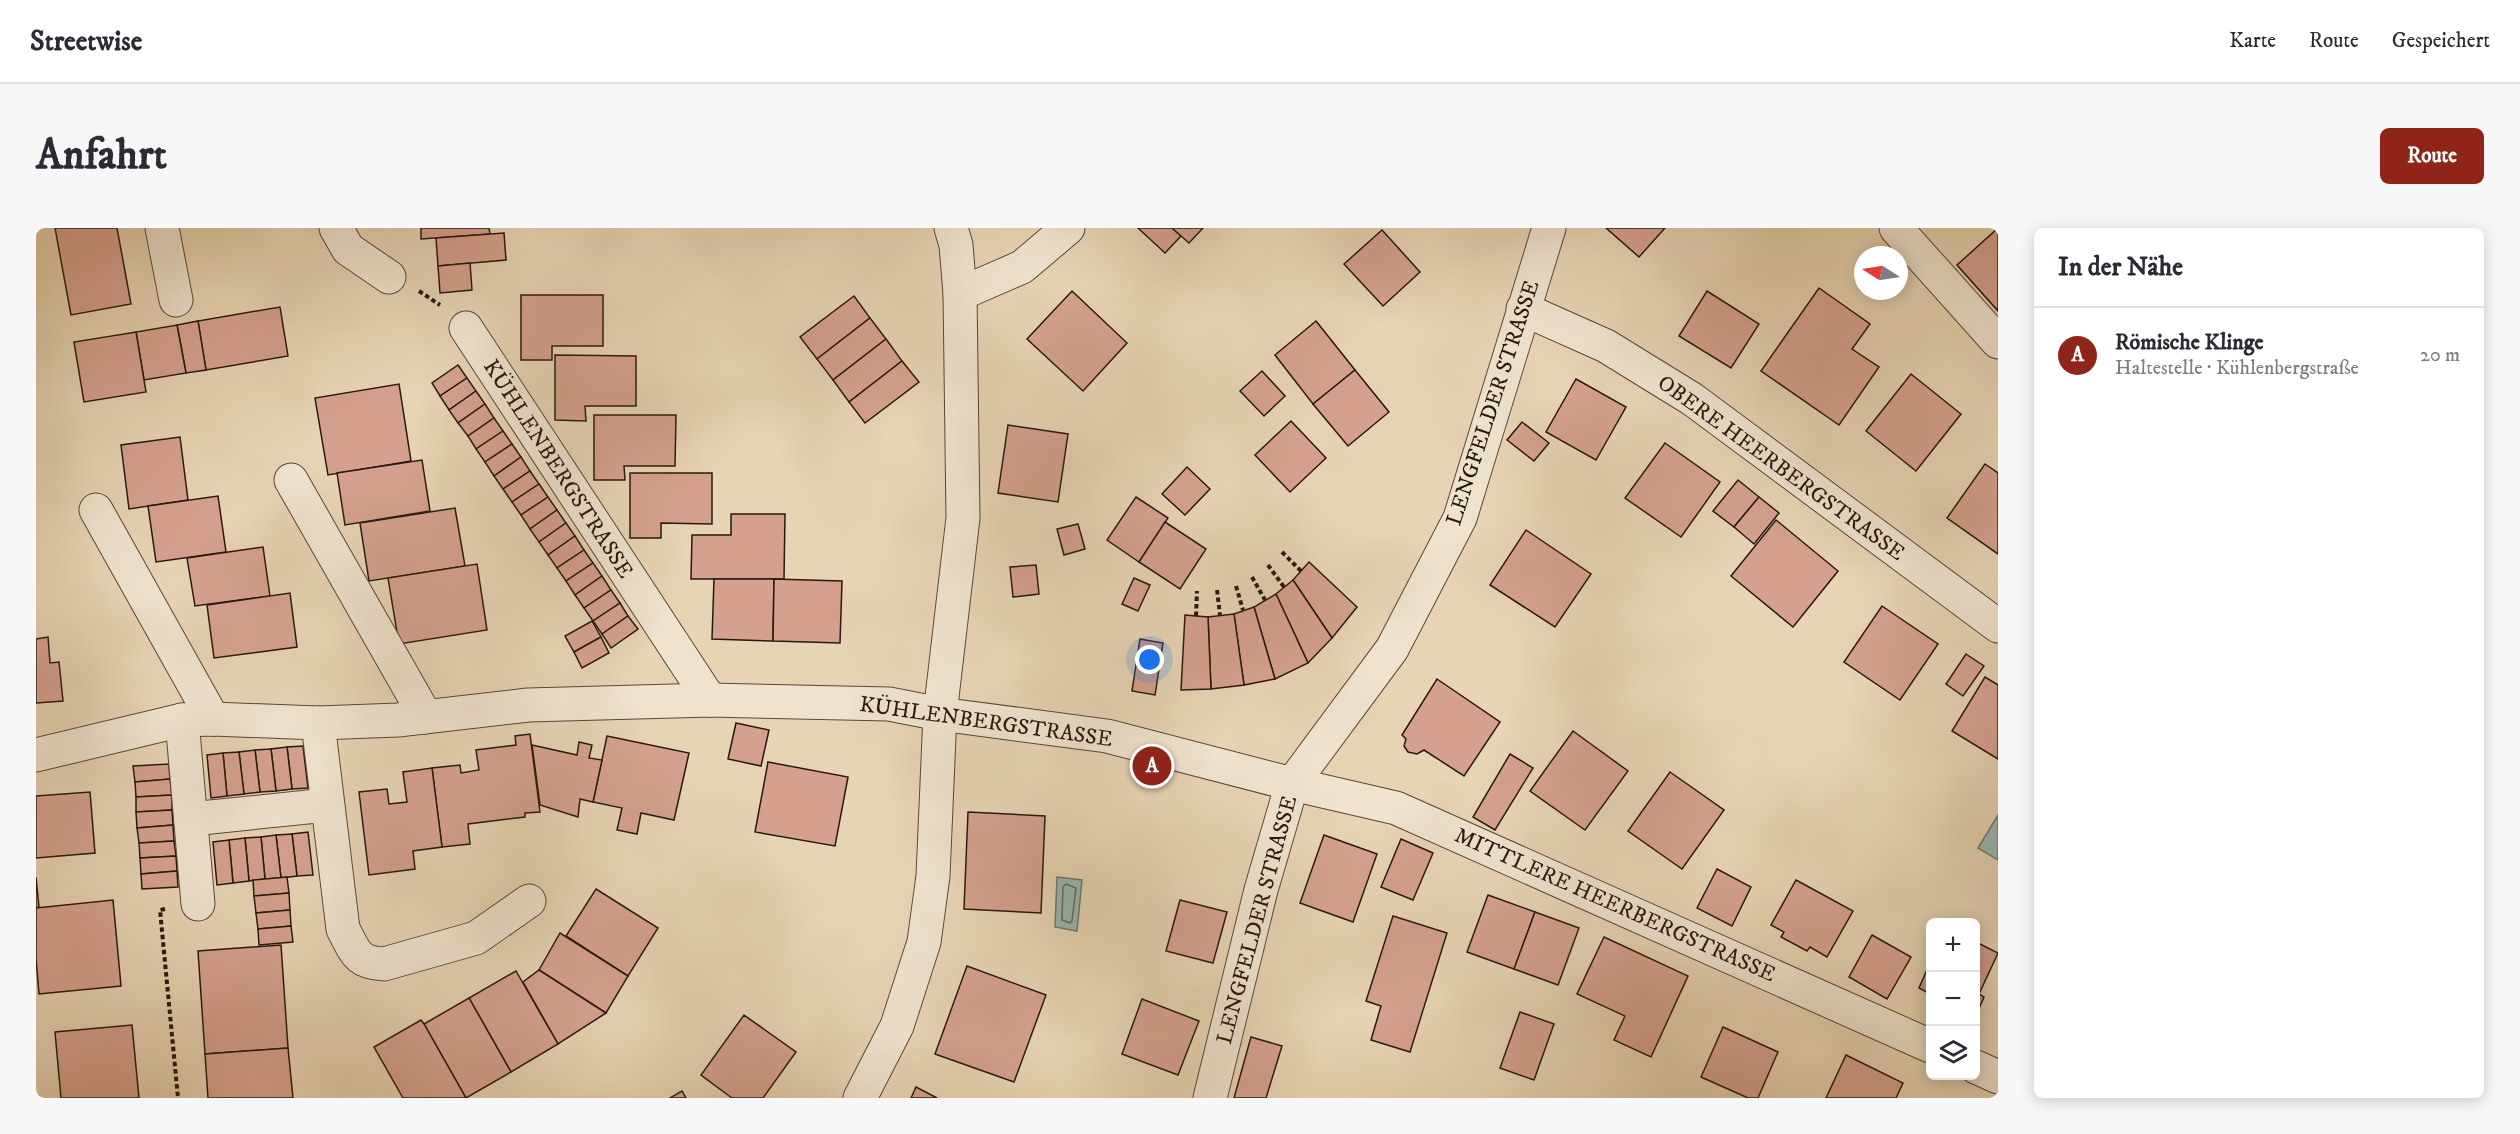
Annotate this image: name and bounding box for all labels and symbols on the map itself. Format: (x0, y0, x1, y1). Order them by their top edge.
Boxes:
north arrow (1854, 246, 1908, 300)
street label: LENGFELDER STRASSE (1441, 277, 1545, 529)
street label: KÜHLENBERGSTRASSE (477, 355, 639, 583)
street label: OBERE HEERBERGSTRASSE (1652, 369, 1910, 567)
your location (1135, 645, 1164, 674)
street label: KÜHLENBERGSTRASSE (858, 691, 1114, 753)
pin: A (1132, 744, 1172, 788)
street label: LENGFELDER STRASSE (1211, 793, 1303, 1047)
street label: MITTLERE HEERBERGSTRASSE (1450, 822, 1780, 988)

